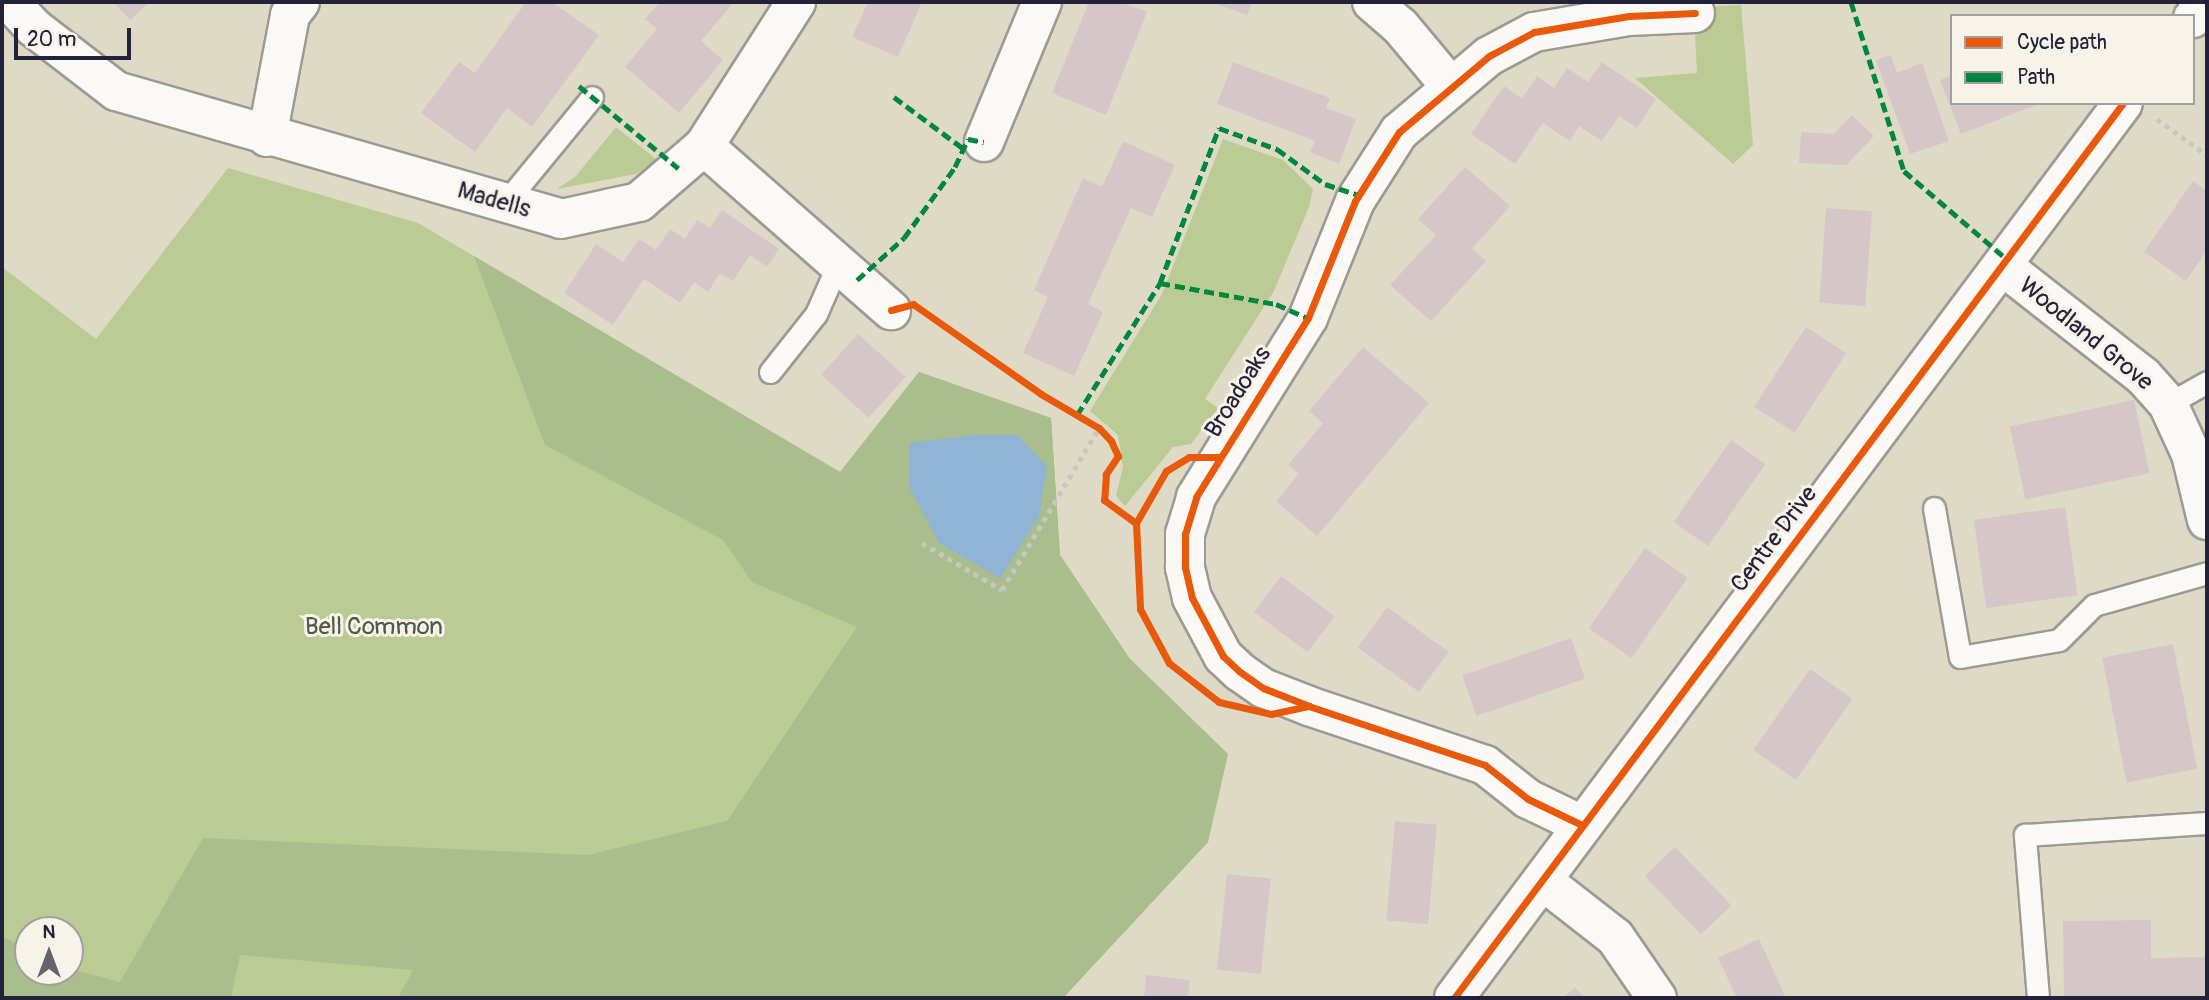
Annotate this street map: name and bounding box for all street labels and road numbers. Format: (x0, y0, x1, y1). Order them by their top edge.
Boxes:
street label: Madells (454, 176, 534, 224)
street label: Woodland Grove (2013, 271, 2159, 397)
street label: Broadoaks (1199, 341, 1277, 443)
street label: Centre Drive (1725, 480, 1823, 598)

